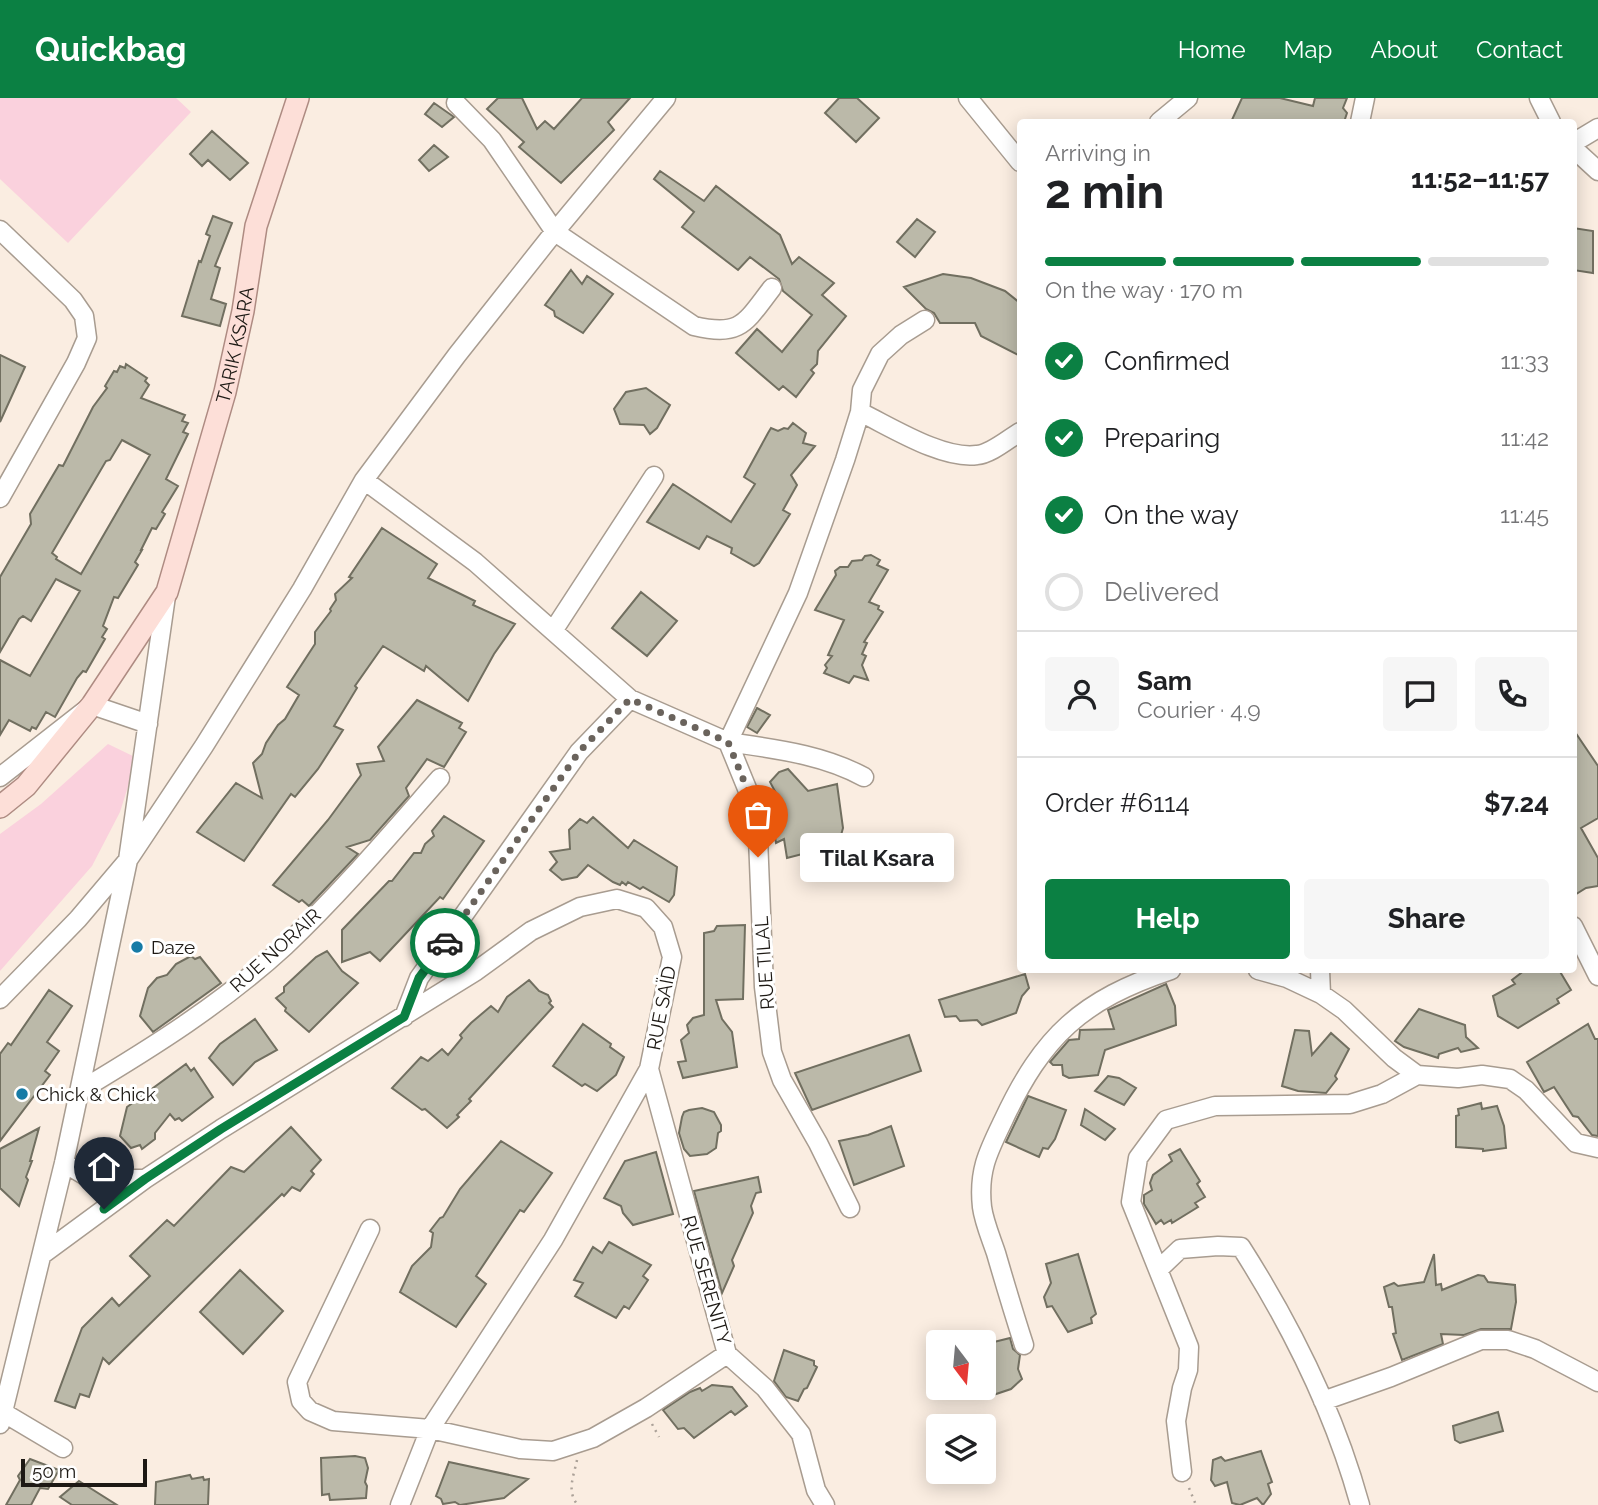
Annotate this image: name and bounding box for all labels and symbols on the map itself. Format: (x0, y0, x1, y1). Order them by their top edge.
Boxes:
street label: TARIK KSARA (211, 285, 258, 406)
pin (728, 785, 788, 857)
callout: Tilal Ksara (800, 832, 954, 882)
street label: RUE NORAIR (225, 904, 325, 996)
courier (410, 908, 480, 978)
street label: RUE TILAL (750, 915, 778, 1011)
place label: Daze (151, 936, 195, 958)
marker: Daze (129, 939, 145, 955)
street label: RUE SAÏD (642, 964, 680, 1052)
place label: Chick & Chick (36, 1083, 156, 1105)
marker: Chick & Chick (14, 1086, 30, 1102)
pin (74, 1137, 134, 1209)
street label: RUE SERENITY (678, 1213, 736, 1348)
north arrow (926, 1330, 996, 1400)
scale bar (21, 1456, 147, 1488)

